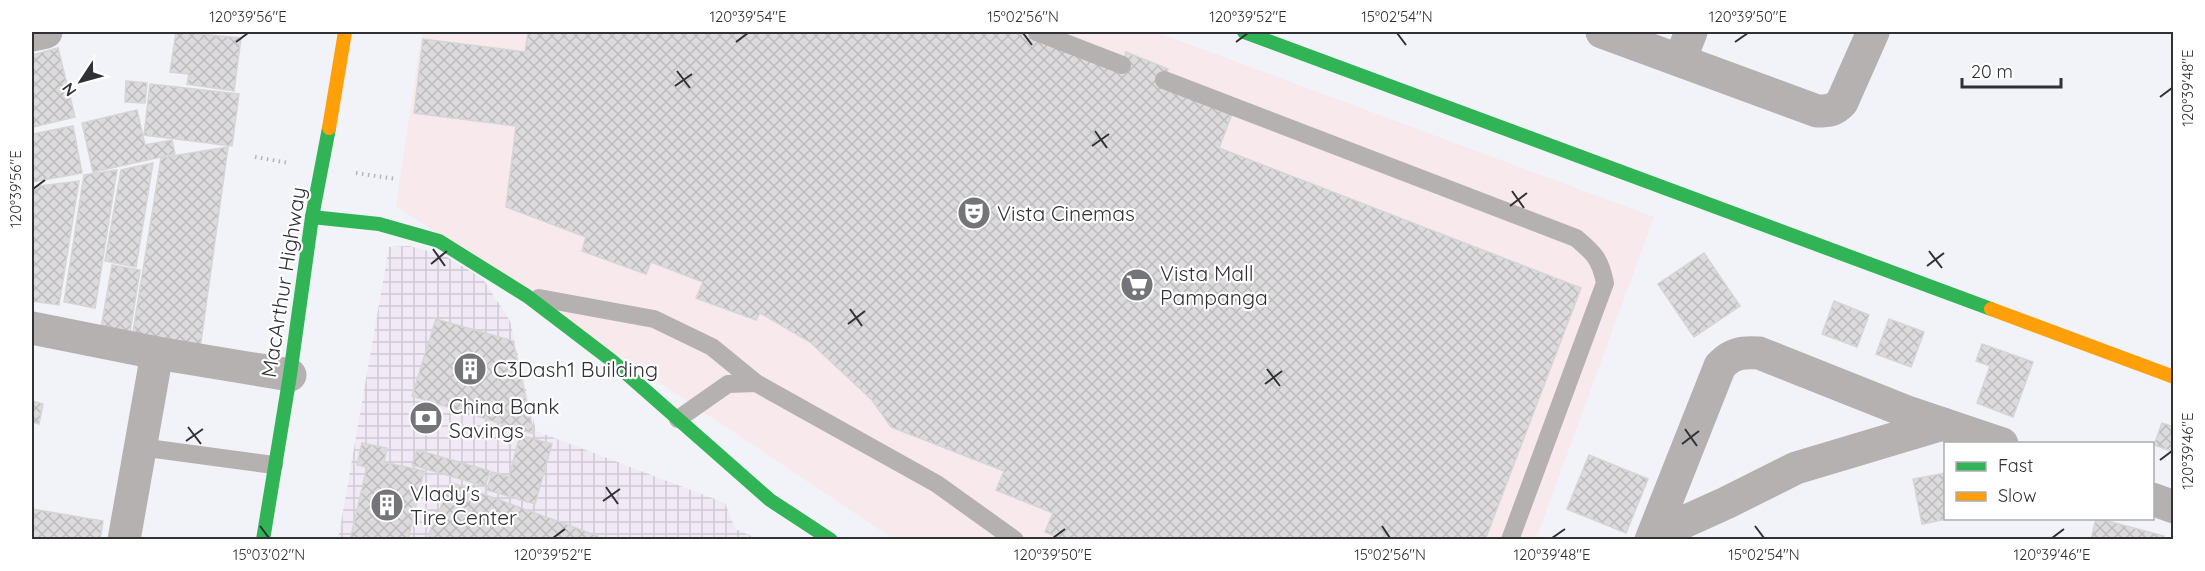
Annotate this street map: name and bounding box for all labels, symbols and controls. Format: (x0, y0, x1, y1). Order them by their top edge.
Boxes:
text: 120°39'56"E (209, 7, 287, 26)
text: 120°39'54"E (709, 7, 787, 26)
text: 15°02'56"N (987, 7, 1059, 26)
text: 120°39'52"E (1209, 7, 1287, 26)
text: 15°02'54"N (1361, 7, 1433, 26)
text: 120°39'50"E (1709, 7, 1787, 26)
text: 120°39'48"E (2178, 49, 2197, 127)
north arrow (51, 51, 111, 111)
scale bar (1962, 51, 2061, 89)
text: 20 m (1971, 60, 2013, 83)
text: N (57, 79, 80, 100)
text: 120°39'56"E (6, 150, 25, 228)
street label: MacArthur Highway (255, 185, 311, 379)
theatre icon: Vista Cinemas (956, 195, 992, 231)
place label: Vista Cinemas (997, 200, 1135, 226)
place label: Vista Mall Pampanga (1160, 260, 1268, 310)
supermarket icon: Vista Mall Pampanga (1119, 267, 1155, 303)
building icon: C3Dash1 Building (452, 351, 488, 387)
place label: C3Dash1 Building (493, 356, 658, 382)
place label: China Bank Savings (449, 393, 560, 443)
bank icon: China Bank Savings (408, 400, 444, 436)
text: 120°39'46"E (2178, 412, 2197, 490)
legend (1944, 442, 2154, 520)
text: Fast (1998, 454, 2033, 477)
place label: Vlady's Tire Center (410, 480, 517, 530)
text: Slow (1998, 484, 2036, 507)
building icon: Vlady's Tire Center (369, 487, 405, 523)
text: 15°03'02"N (233, 545, 305, 564)
text: 120°39'52"E (514, 545, 592, 564)
text: 120°39'50"E (1014, 545, 1092, 564)
text: 15°02'56"N (1354, 545, 1426, 564)
text: 120°39'48"E (1513, 545, 1591, 564)
text: 15°02'54"N (1728, 545, 1800, 564)
text: 120°39'46"E (2013, 545, 2091, 564)

